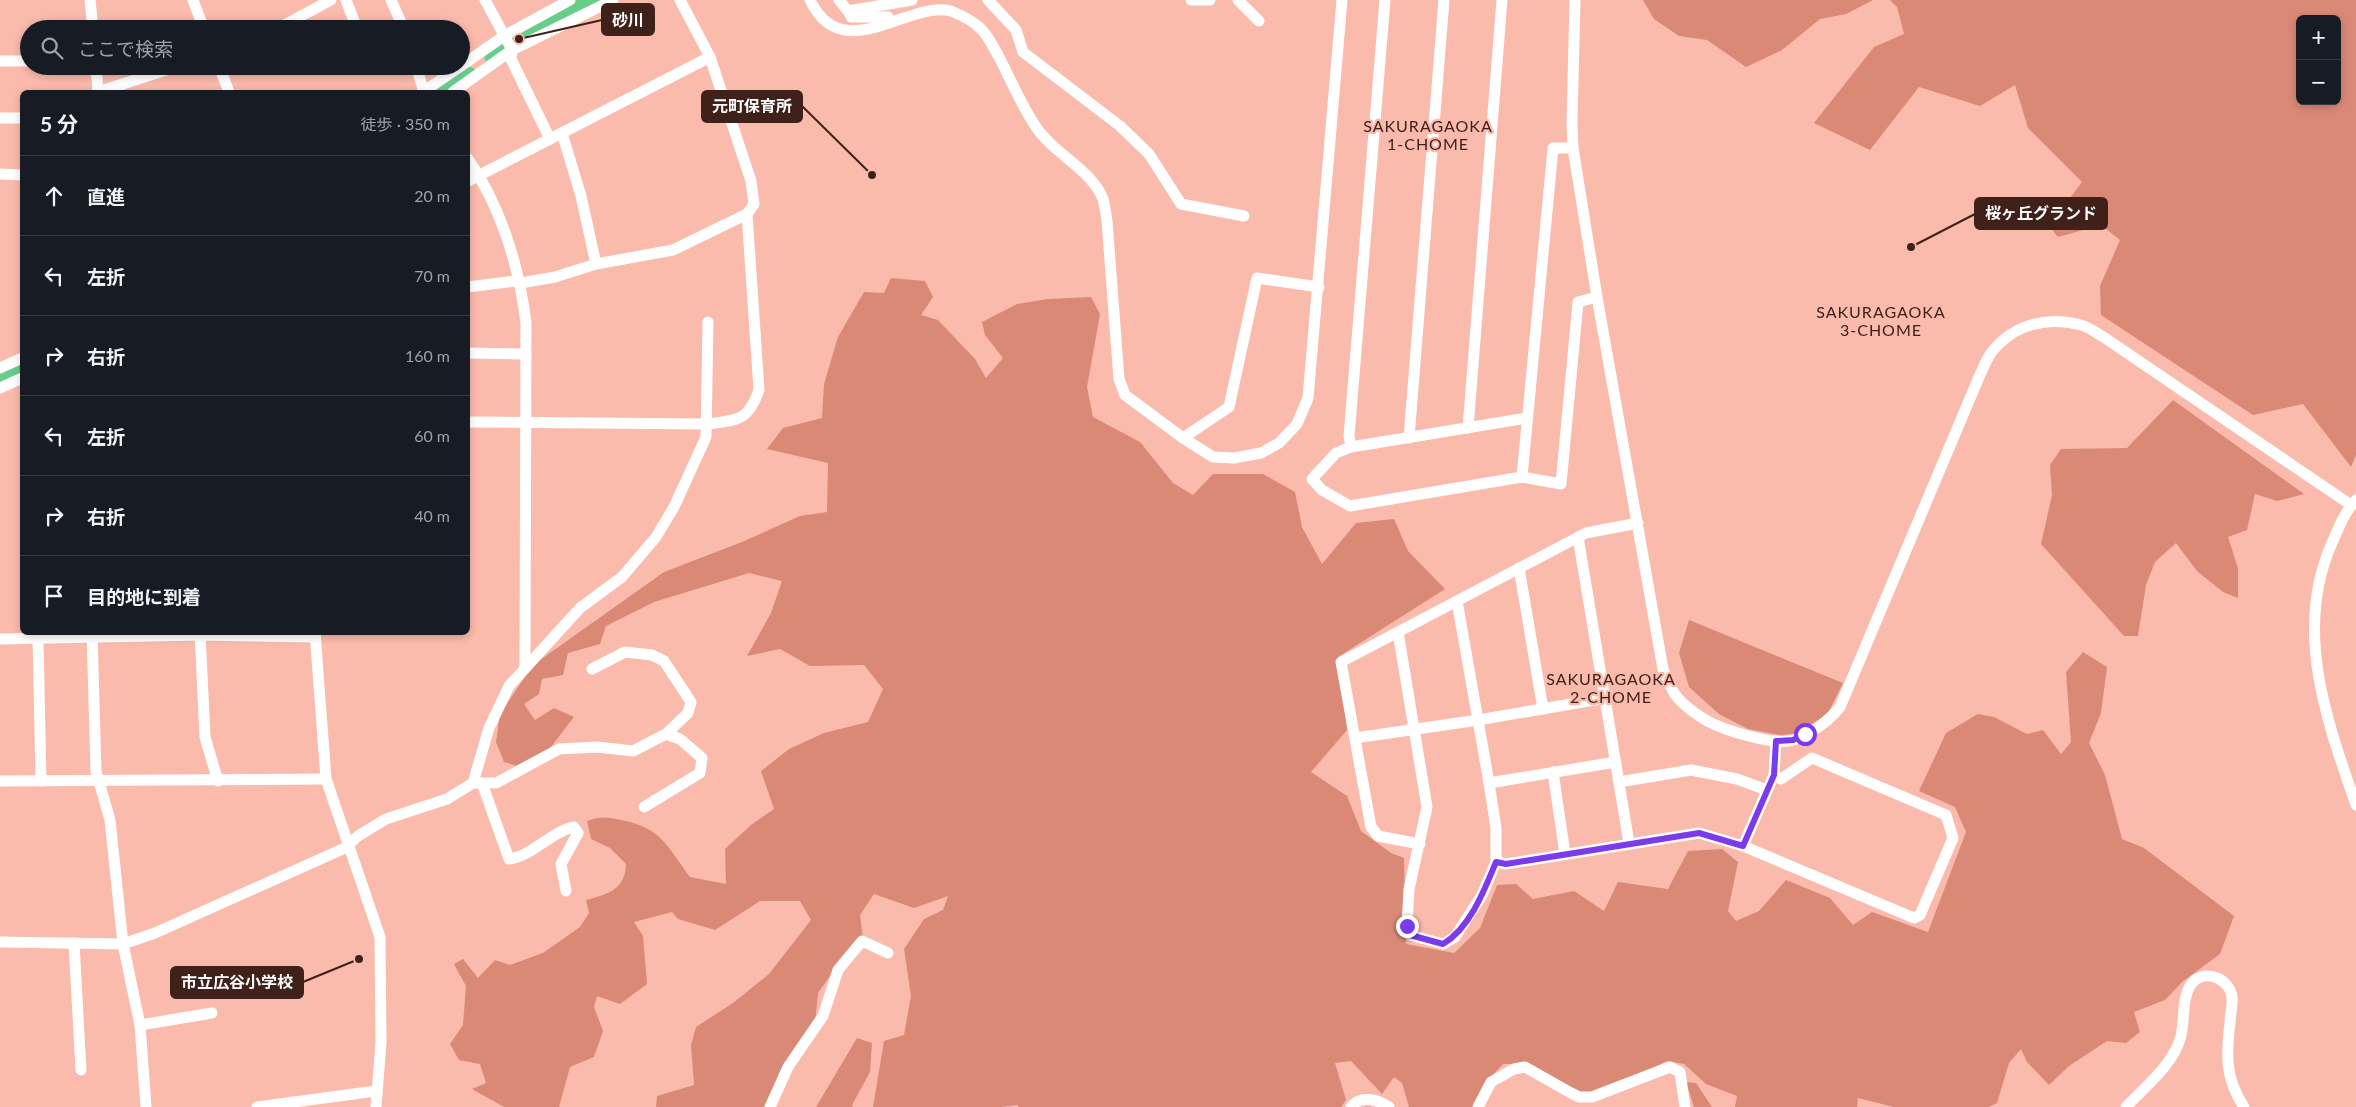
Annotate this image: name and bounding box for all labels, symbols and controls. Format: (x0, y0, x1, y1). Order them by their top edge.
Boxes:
callout: 砂川 (602, 4, 654, 35)
text: 砂川 (612, 10, 644, 29)
map controls (2296, 15, 2341, 105)
button: + (2296, 15, 2341, 60)
search box (20, 20, 470, 75)
icon: search (38, 34, 66, 62)
text: ここで検索 (78, 37, 173, 60)
button: − (2296, 60, 2341, 105)
callout: 元町保育所 (702, 91, 802, 122)
text: 元町保育所 (712, 96, 792, 115)
text: 5 分 (40, 111, 78, 136)
text: 徒歩 · 350 m (361, 114, 450, 133)
district label: SAKURAGAOKA 1-CHOME (1363, 116, 1493, 153)
icon: ahead (40, 182, 68, 210)
text: 直進 (87, 185, 125, 208)
text: 20 m (414, 186, 450, 205)
callout: 桜ヶ丘グランド (1975, 198, 2107, 229)
text: 桜ヶ丘グランド (1985, 203, 2097, 222)
icon: left (40, 262, 68, 290)
text: 左折 (87, 265, 125, 288)
text: 70 m (414, 266, 450, 285)
district label: SAKURAGAOKA 3-CHOME (1816, 302, 1946, 339)
icon: right (40, 342, 68, 370)
text: 右折 (87, 345, 125, 368)
text: 160 m (405, 346, 450, 365)
icon: left (40, 422, 68, 450)
text: 左折 (87, 425, 125, 448)
text: 60 m (414, 426, 450, 445)
icon: right (40, 502, 68, 530)
text: 右折 (87, 505, 125, 528)
text: 40 m (414, 506, 450, 525)
icon: arrive (40, 582, 68, 610)
text: 目的地に到着 (87, 585, 201, 608)
district label: SAKURAGAOKA 2-CHOME (1546, 669, 1676, 706)
route start (1794, 723, 1817, 746)
route end (1396, 915, 1419, 938)
callout: 市立広谷小学校 (171, 967, 303, 998)
text: 市立広谷小学校 (181, 972, 293, 991)

